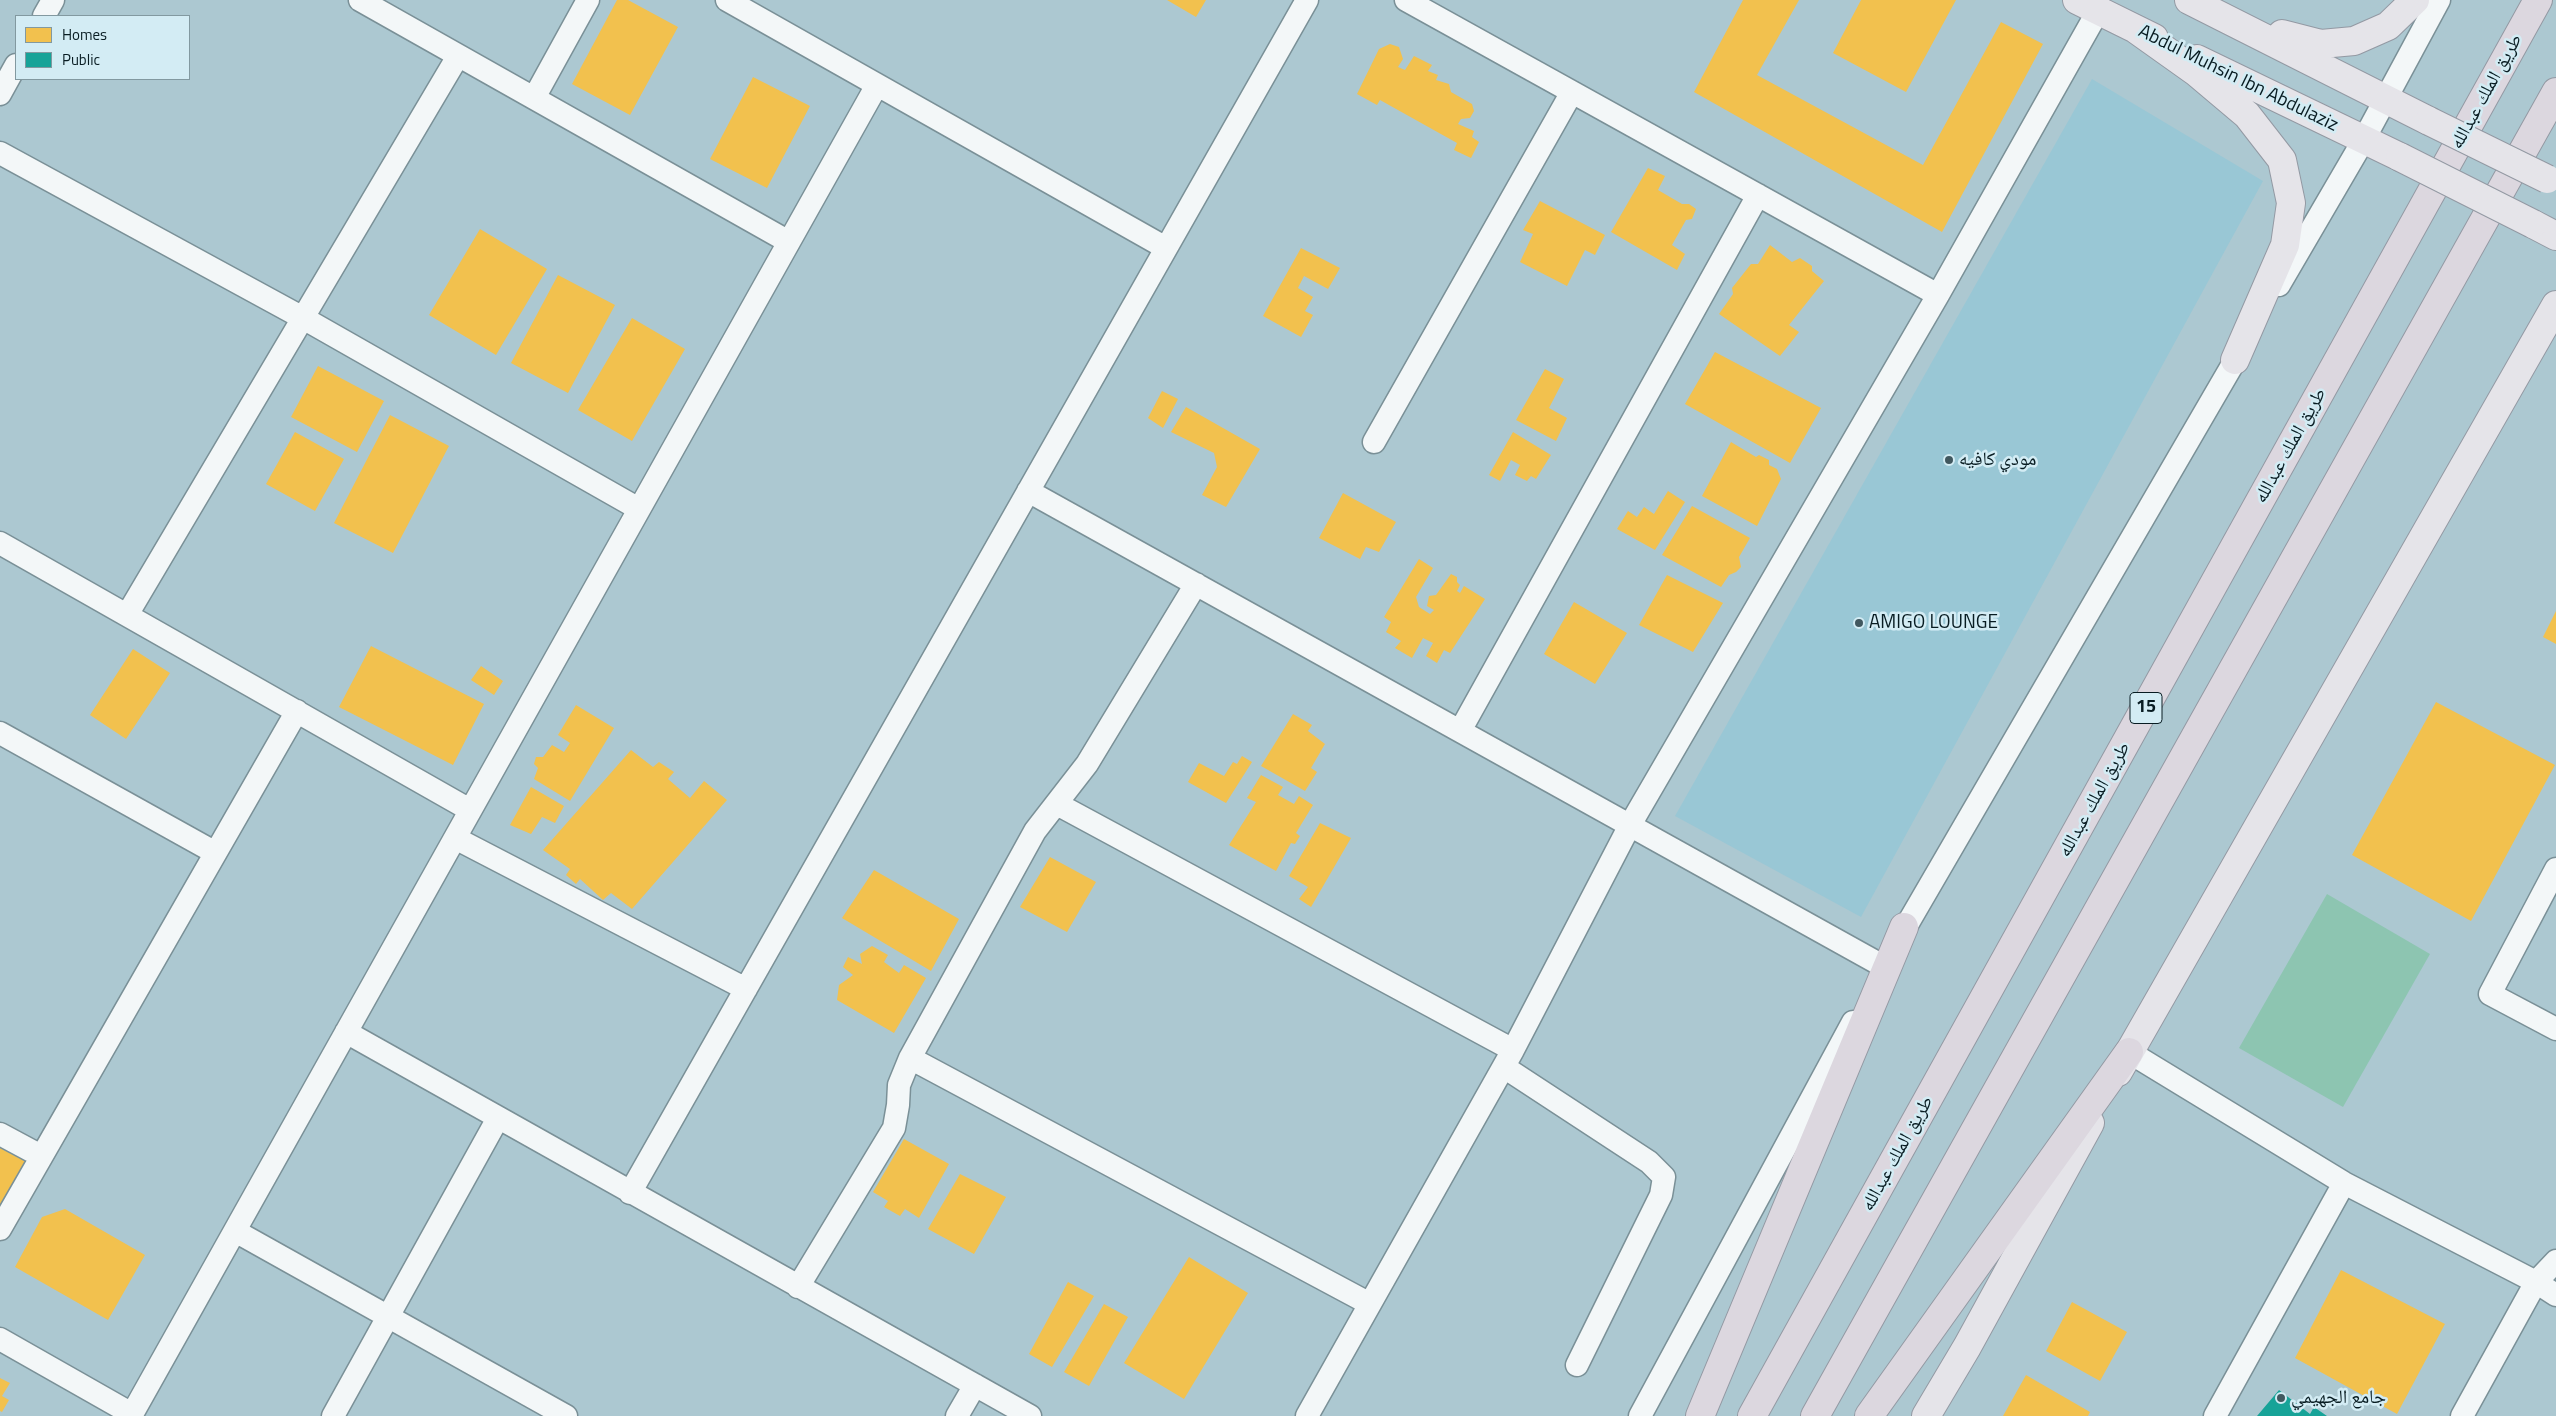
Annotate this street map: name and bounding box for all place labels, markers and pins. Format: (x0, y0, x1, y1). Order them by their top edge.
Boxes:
place label: مودي كافيه (1959, 449, 2036, 471)
marker: مودي كافيه (1943, 454, 1955, 466)
place label: AMIGO LOUNGE (1869, 612, 1998, 634)
marker: AMIGO LOUNGE (1853, 617, 1865, 629)
place label: جامع الجهيمي (2291, 1387, 2386, 1409)
marker: جامع الجهيمي (2275, 1392, 2287, 1404)

